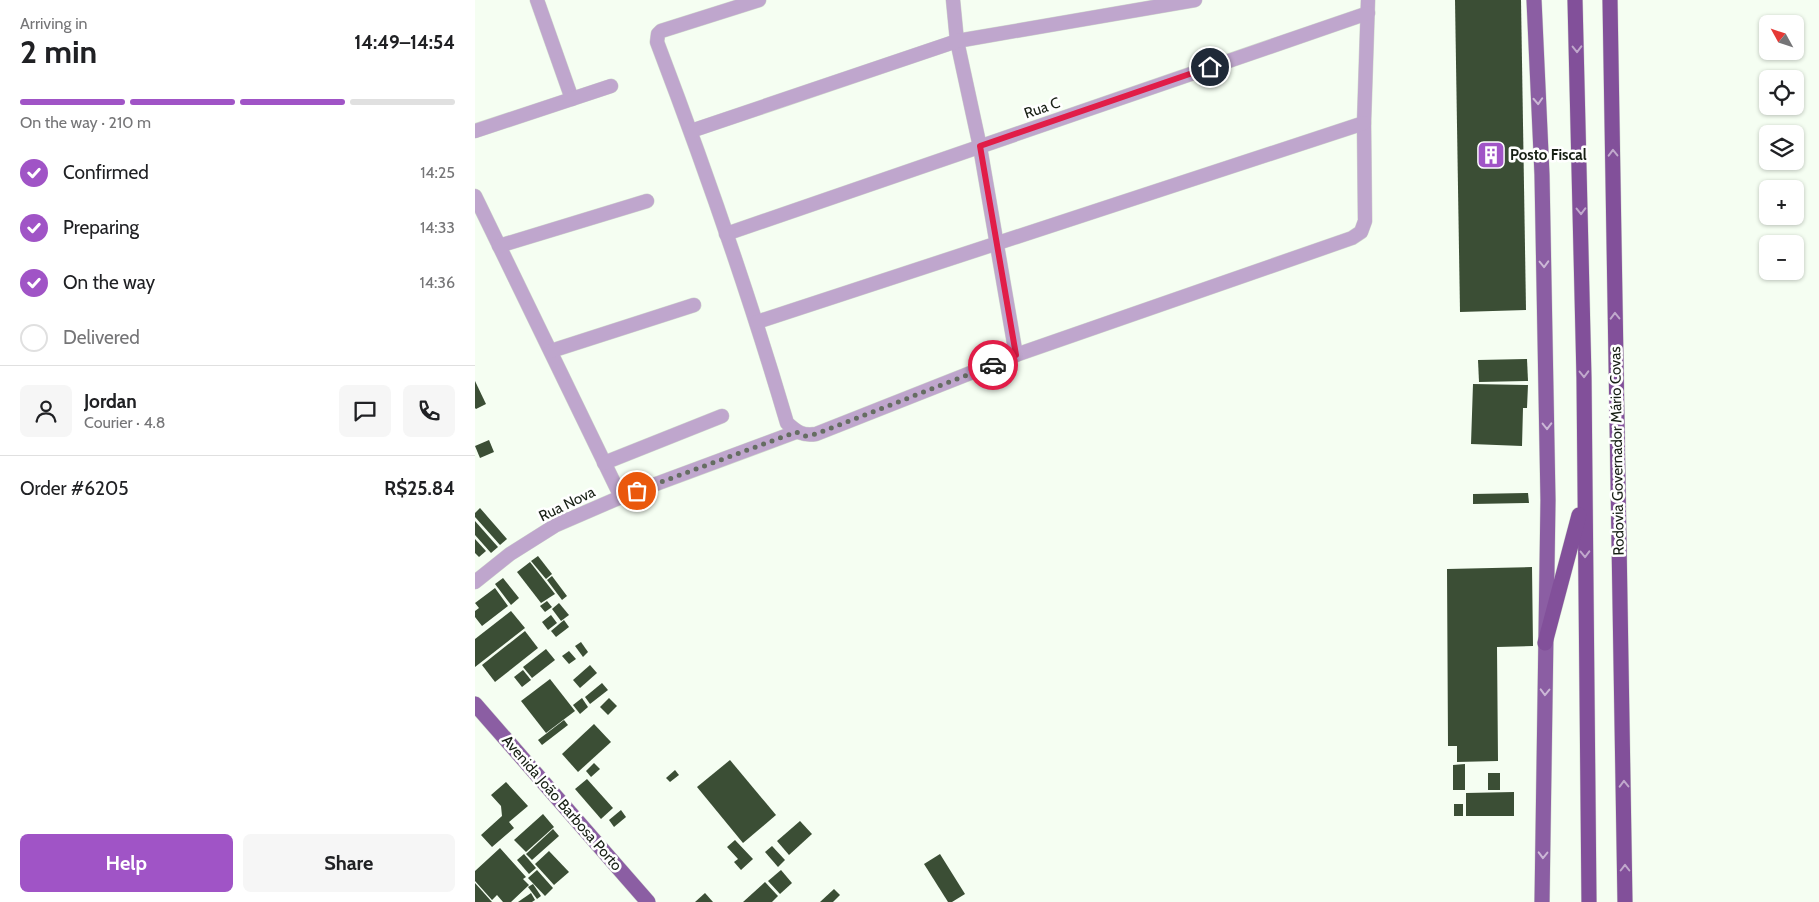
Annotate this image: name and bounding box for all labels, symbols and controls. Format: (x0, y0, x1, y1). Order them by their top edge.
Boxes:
text: Arriving in (20, 14, 87, 33)
north arrow (1759, 15, 1804, 60)
map controls (1759, 15, 1804, 280)
text: 14:49–14:54 (354, 31, 455, 54)
text: 2 min (20, 32, 97, 71)
one-way arrow (1572, 45, 1582, 53)
pin (1189, 46, 1231, 88)
icon: home (1196, 53, 1224, 81)
button: locate (1759, 70, 1804, 115)
street label: Rua C (1022, 94, 1062, 122)
one-way arrow (1533, 97, 1544, 105)
text: On the way · 210 m (20, 113, 151, 132)
button: layers (1759, 125, 1804, 170)
building icon: Posto Fiscal (1476, 140, 1506, 170)
place label: Posto Fiscal (1510, 146, 1587, 164)
one-way arrow (1608, 149, 1618, 156)
icon: check (20, 159, 48, 187)
text: Confirmed (63, 161, 149, 184)
text: 14:25 (420, 163, 455, 182)
button: + (1759, 180, 1804, 225)
one-way arrow (1576, 208, 1586, 215)
icon: check (20, 214, 48, 242)
text: Preparing (63, 216, 139, 239)
text: 14:33 (420, 218, 455, 237)
button: − (1759, 235, 1804, 280)
one-way arrow (1539, 260, 1549, 268)
icon: check (20, 269, 48, 297)
text: On the way (63, 271, 155, 294)
text: 14:36 (419, 273, 455, 292)
one-way arrow (1609, 311, 1620, 319)
text: Delivered (63, 326, 140, 349)
courier (968, 340, 1018, 390)
street label: Rodovia Governador Mário Covas (1606, 346, 1628, 556)
icon: car (979, 351, 1007, 379)
one-way arrow (1578, 370, 1589, 378)
button: person (20, 385, 72, 437)
button: chat (339, 385, 391, 437)
button: phone (403, 385, 455, 437)
text: Jordan (84, 390, 137, 413)
text: Courier · 4.8 (84, 413, 166, 432)
one-way arrow (1542, 422, 1552, 430)
pin (616, 470, 658, 512)
text: Order #6205 (20, 477, 128, 500)
text: R$25.84 (384, 477, 455, 500)
icon: bag (623, 477, 651, 505)
street label: Rua Nova (536, 482, 599, 525)
one-way arrow (1580, 550, 1590, 558)
one-way arrow (1540, 688, 1550, 696)
street label: Avenida João Barbosa Porto (498, 732, 626, 874)
one-way arrow (1619, 780, 1630, 788)
button: Help (20, 834, 233, 892)
button: Share (243, 834, 455, 892)
one-way arrow (1538, 851, 1548, 859)
one-way arrow (1620, 863, 1631, 871)

